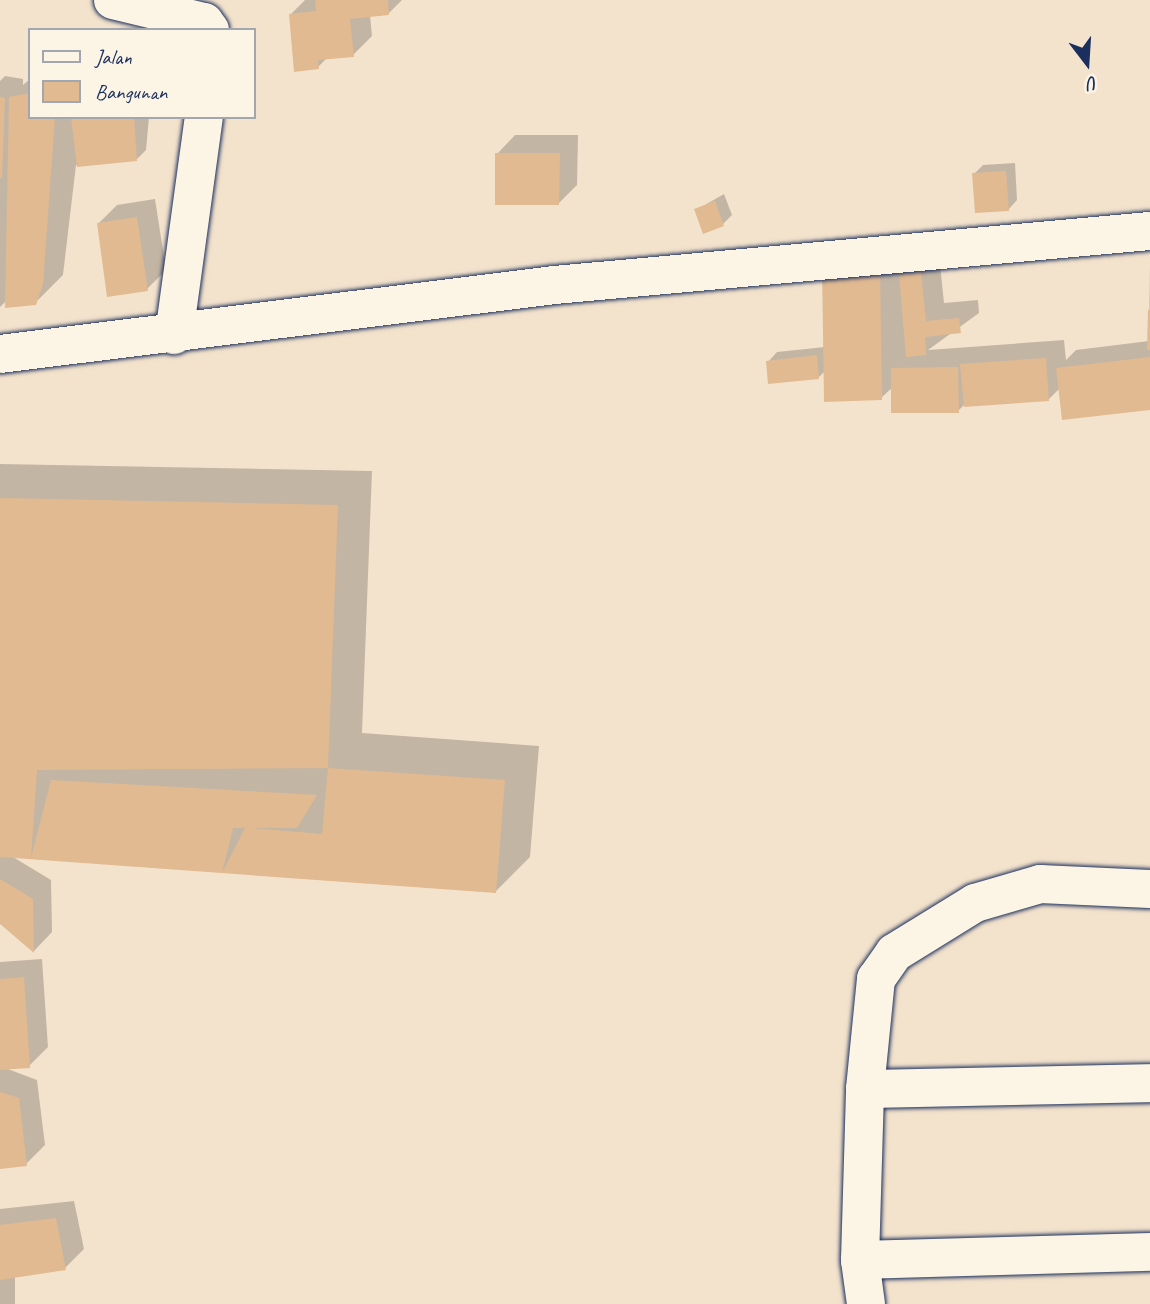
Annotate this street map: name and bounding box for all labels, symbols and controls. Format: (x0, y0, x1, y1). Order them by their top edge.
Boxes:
legend (28, 28, 256, 119)
north arrow (1052, 28, 1122, 98)
text: Jalan (95, 44, 132, 70)
text: U (1085, 70, 1101, 96)
text: Bangunan (95, 79, 167, 105)

